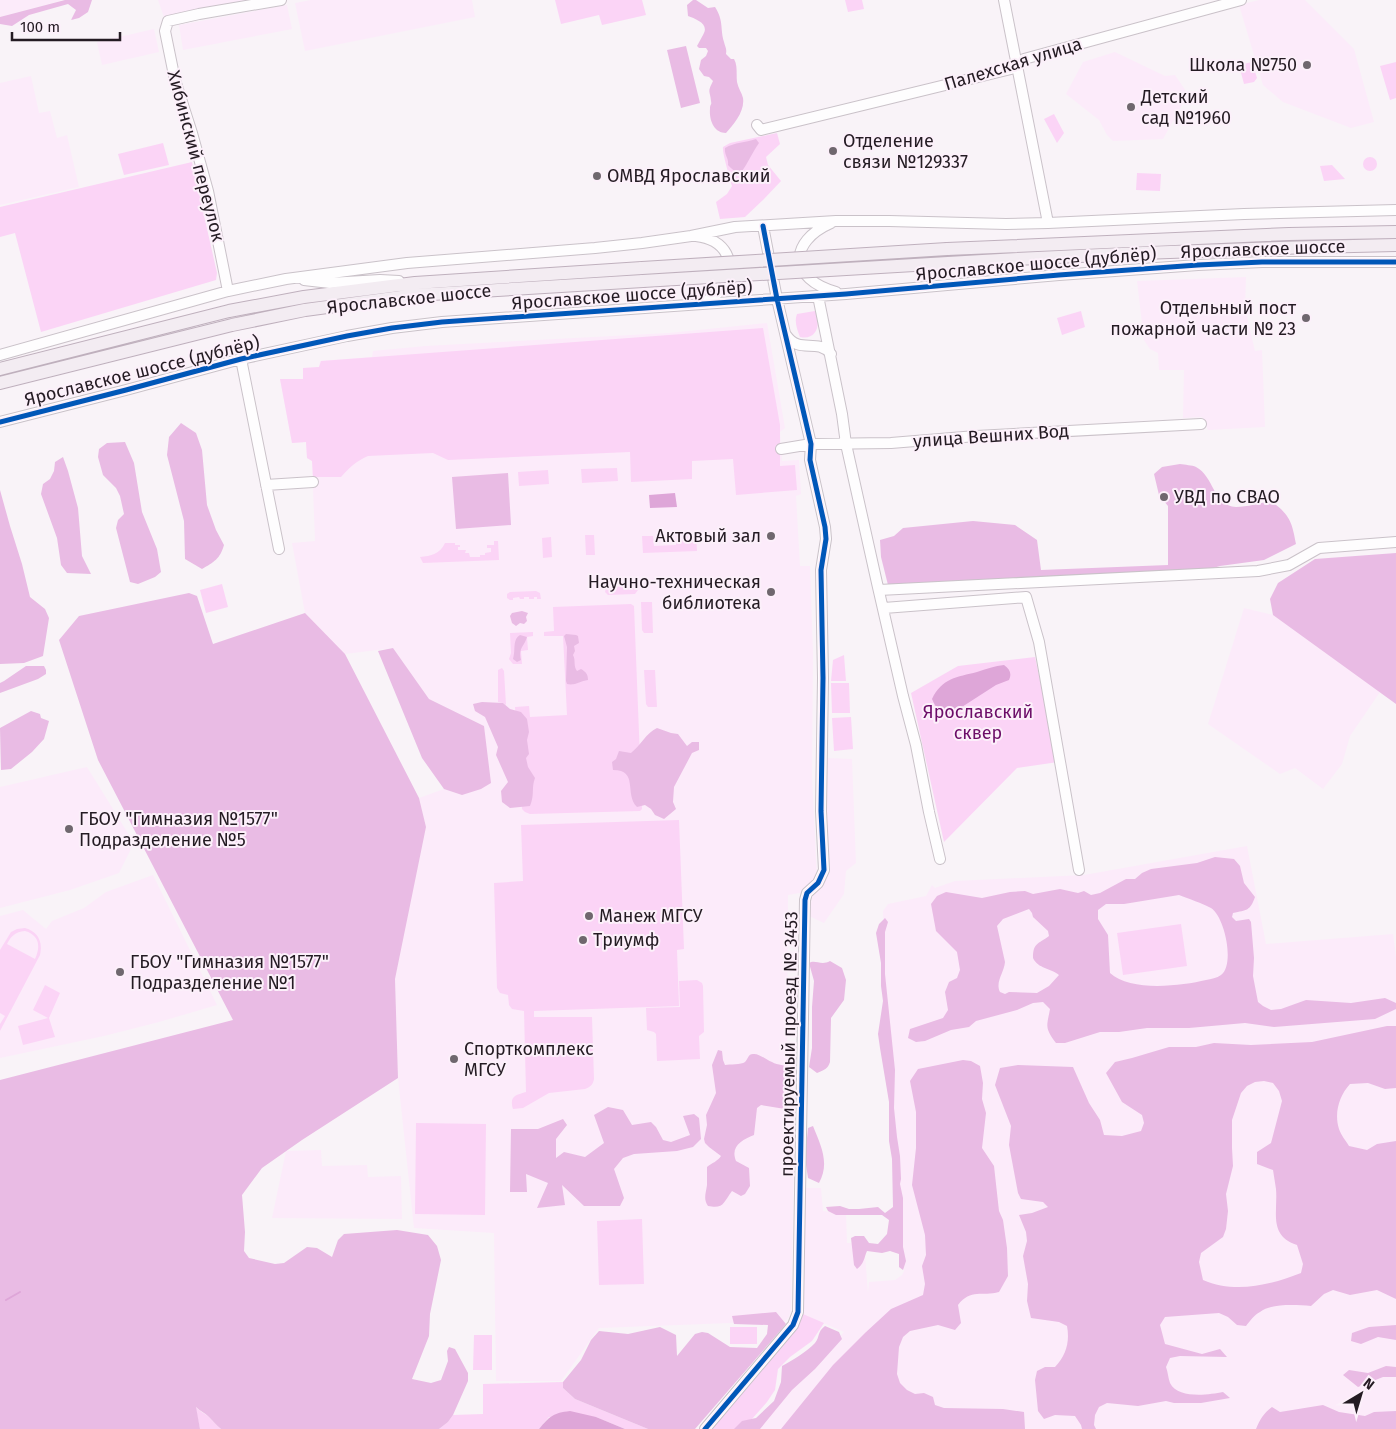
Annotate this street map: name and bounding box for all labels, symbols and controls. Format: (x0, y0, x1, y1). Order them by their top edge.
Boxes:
scale bar (12, 10, 120, 42)
text: 100 m (20, 18, 60, 36)
street label: Палехская улица (941, 33, 1085, 95)
place label: Школа №750 (1189, 54, 1297, 76)
marker: Школа №750 (1301, 59, 1313, 71)
street label: Хибинский переулок (163, 68, 230, 245)
place label: Детский сад №1960 (1140, 86, 1231, 129)
marker: Детский сад №1960 (1125, 101, 1137, 113)
place label: Отделение связи №129337 (843, 130, 968, 173)
marker: Отделение связи №129337 (827, 145, 839, 157)
place label: ОМВД Ярославский (607, 165, 771, 187)
marker: ОМВД Ярославский (591, 170, 603, 182)
street label: Ярославское шоссе (1180, 235, 1346, 263)
street label: Ярославское шоссе (дублёр) (915, 243, 1157, 285)
street label: Ярославское шоссе (дублёр) (511, 276, 753, 314)
street label: Ярославское шоссе (326, 279, 492, 319)
place label: Отдельный пост пожарной части № 23 (1110, 297, 1297, 340)
marker: Отдельный пост пожарной части № 23 (1300, 312, 1312, 324)
street label: Ярославское шоссе (дублёр) (22, 331, 262, 411)
street label: улица Вешних Вод (912, 420, 1070, 452)
place label: УВД по СВАО (1174, 486, 1280, 508)
marker: УВД по СВАО (1158, 491, 1170, 503)
place label: Актовый зал (655, 525, 761, 547)
marker: Актовый зал (765, 530, 777, 542)
place label: Научно-техническая библиотека (588, 571, 761, 614)
marker: Научно-техническая библиотека (765, 586, 777, 598)
park label: Ярославский сквер (923, 701, 1033, 744)
place label: ГБОУ "Гимназия №1577" Подразделение №5 (79, 808, 278, 851)
marker: ГБОУ "Гимназия №1577" Подразделение №5 (63, 823, 75, 835)
place label: Манеж МГСУ (599, 905, 703, 927)
marker: Манеж МГСУ (583, 910, 595, 922)
street label: проектируемый проезд № 3453 (776, 911, 802, 1177)
place label: Триумф (593, 929, 659, 951)
marker: Триумф (577, 934, 589, 946)
place label: ГБОУ "Гимназия №1577" Подразделение №1 (130, 951, 329, 994)
marker: ГБОУ "Гимназия №1577" Подразделение №1 (114, 966, 126, 978)
place label: Спорткомплекс МГСУ (464, 1038, 594, 1081)
marker: Спорткомплекс МГСУ (448, 1053, 460, 1065)
north arrow (1336, 1369, 1386, 1419)
text: N (1360, 1375, 1378, 1394)

